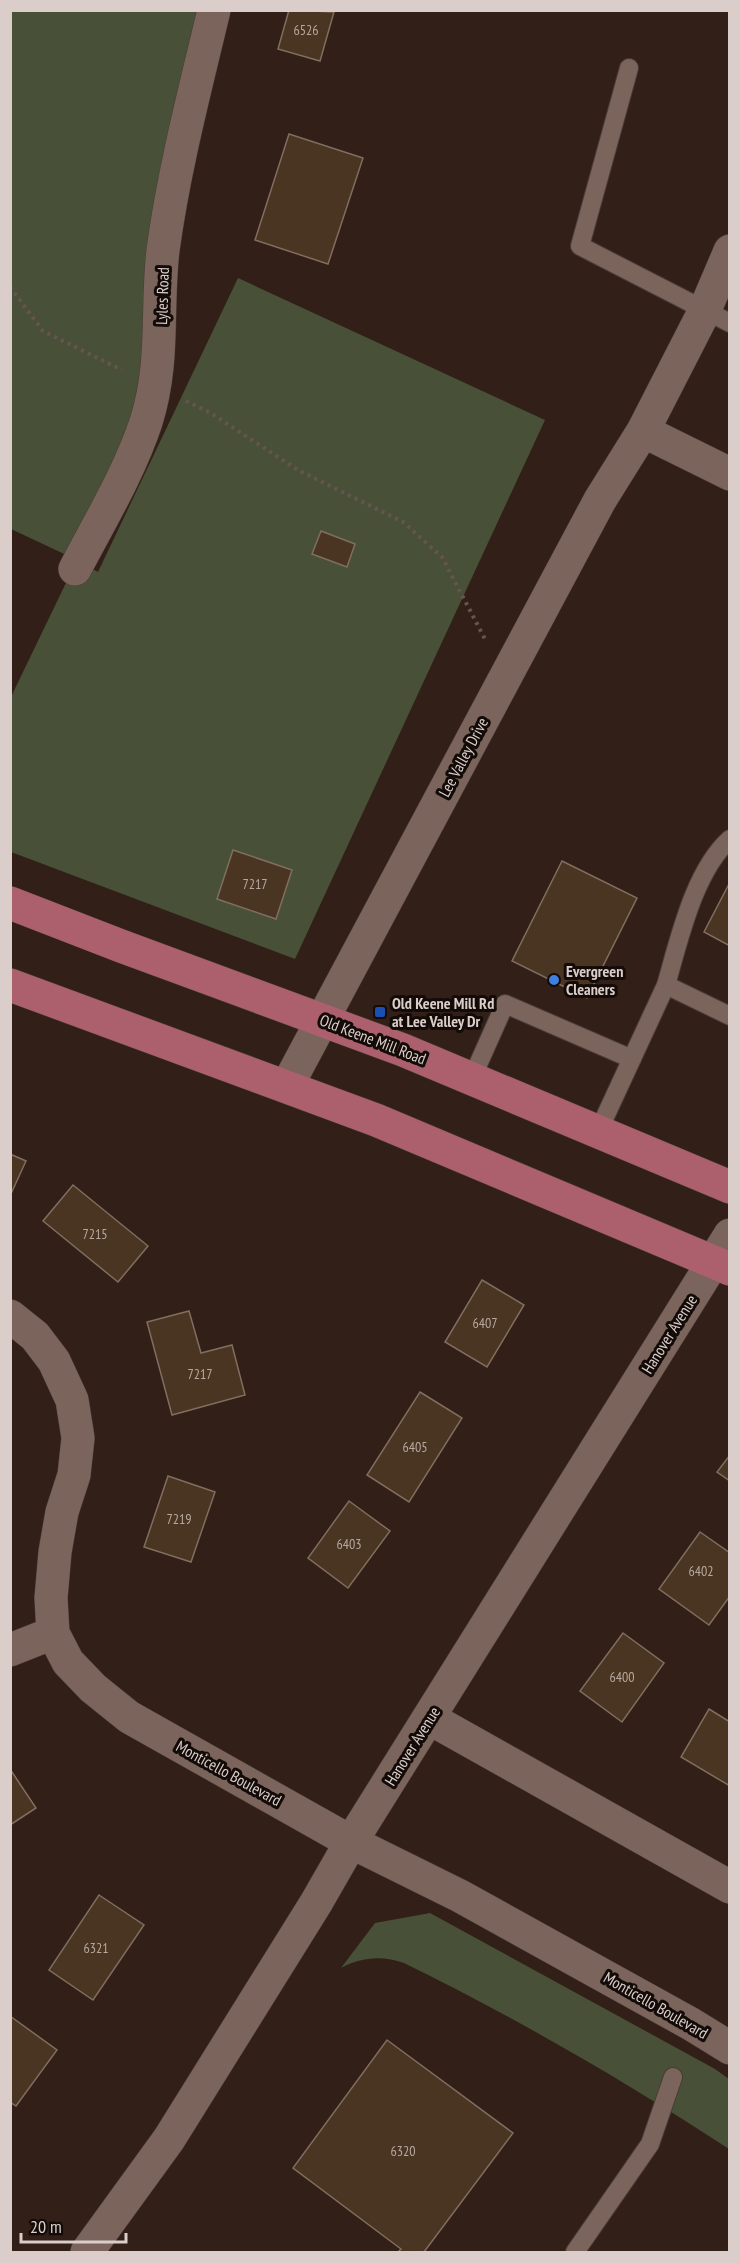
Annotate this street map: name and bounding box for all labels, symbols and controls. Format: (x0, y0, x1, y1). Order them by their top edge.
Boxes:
house number: 6526 (293, 21, 319, 39)
street label: Lyles Road (151, 267, 173, 325)
street label: Lee Valley Drive (434, 714, 492, 800)
house number: 7217 (242, 875, 268, 893)
place label: Evergreen Cleaners (566, 961, 623, 999)
marker: Evergreen Cleaners (547, 973, 561, 987)
place label: Old Keene Mill Rd at Lee Valley Dr (392, 993, 494, 1031)
marker: Old Keene Mill Rd at Lee Valley Dr (373, 1005, 387, 1019)
street label: Old Keene Mill Road (317, 1010, 429, 1068)
house number: 7215 (82, 1225, 108, 1243)
street label: Hanover Avenue (637, 1291, 701, 1377)
house number: 6407 (472, 1314, 498, 1332)
house number: 7217 (187, 1365, 213, 1383)
house number: 6405 (402, 1438, 428, 1456)
house number: 7219 (166, 1510, 192, 1528)
house number: 6403 (336, 1535, 362, 1553)
house number: 6402 (688, 1562, 714, 1580)
house number: 6400 (609, 1668, 635, 1686)
street label: Hanover Avenue (380, 1703, 444, 1789)
street label: Monticello Boulevard (173, 1736, 285, 1810)
house number: 6321 (83, 1939, 109, 1957)
street label: Monticello Boulevard (600, 1967, 712, 2043)
house number: 6320 (390, 2142, 416, 2160)
scale bar (21, 2206, 126, 2244)
text: 20 m (30, 2215, 62, 2238)

